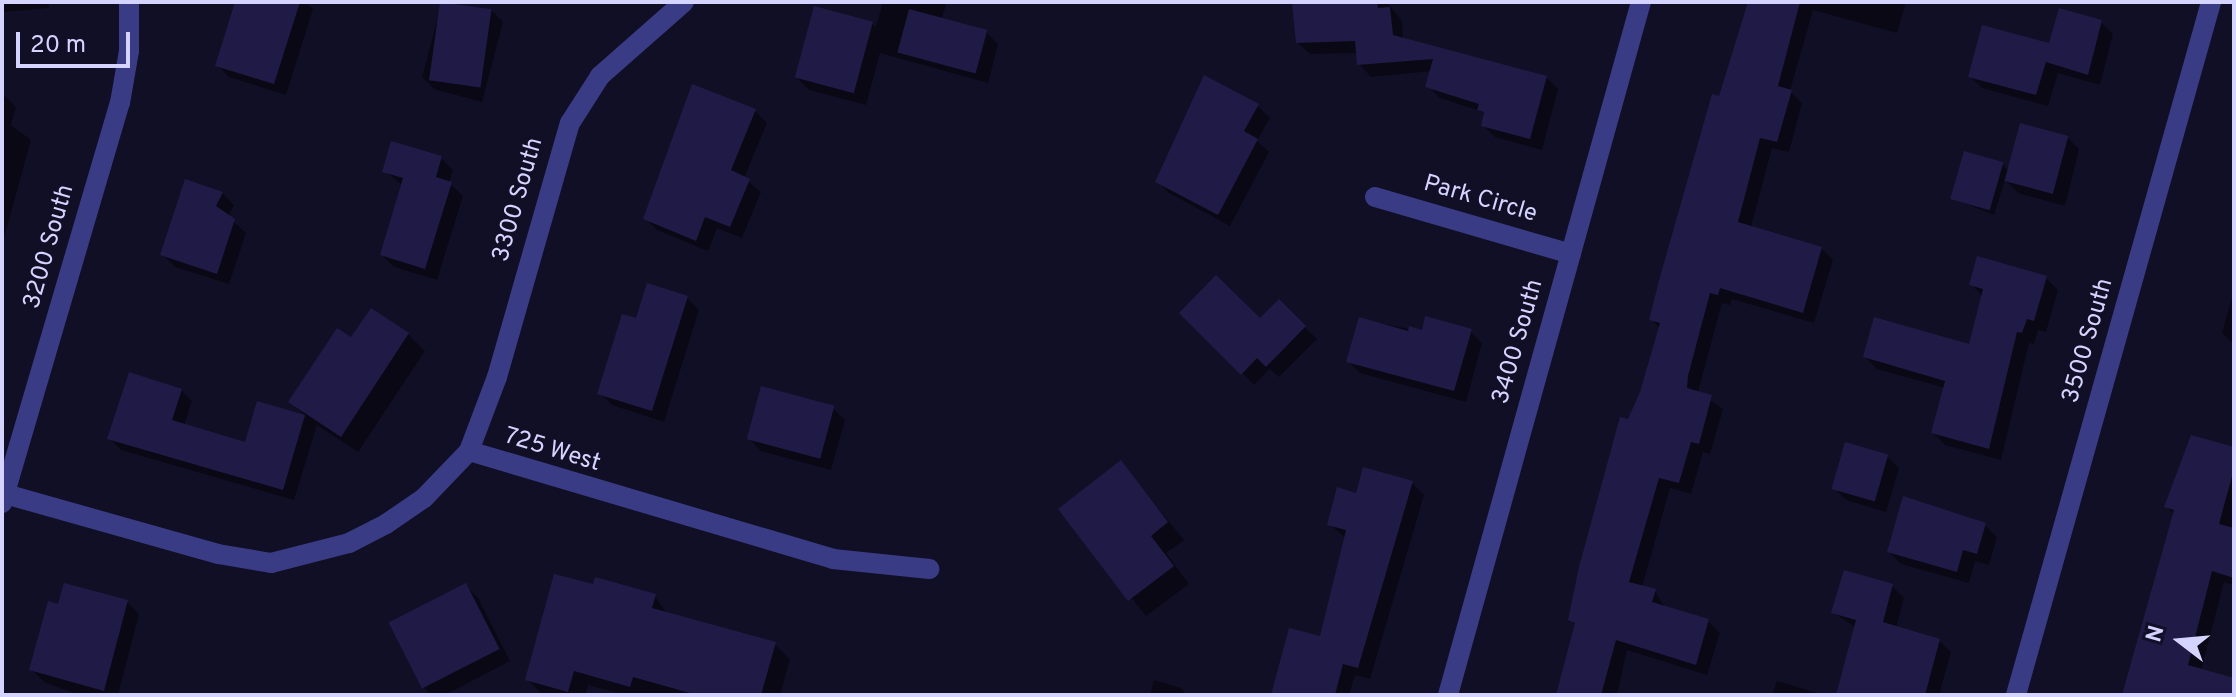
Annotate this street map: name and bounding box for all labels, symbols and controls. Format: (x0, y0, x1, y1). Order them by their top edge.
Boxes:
scale bar (20, 16, 134, 66)
text: 20 m (30, 31, 86, 61)
street label: 3300 South (488, 135, 550, 265)
street label: Park Circle (1420, 170, 1540, 230)
street label: 3200 South (19, 182, 81, 312)
street label: 3500 South (2057, 275, 2121, 407)
street label: 3400 South (1487, 276, 1551, 408)
street label: 725 West (500, 423, 604, 479)
north arrow (2140, 601, 2220, 681)
text: N (2141, 623, 2172, 646)

